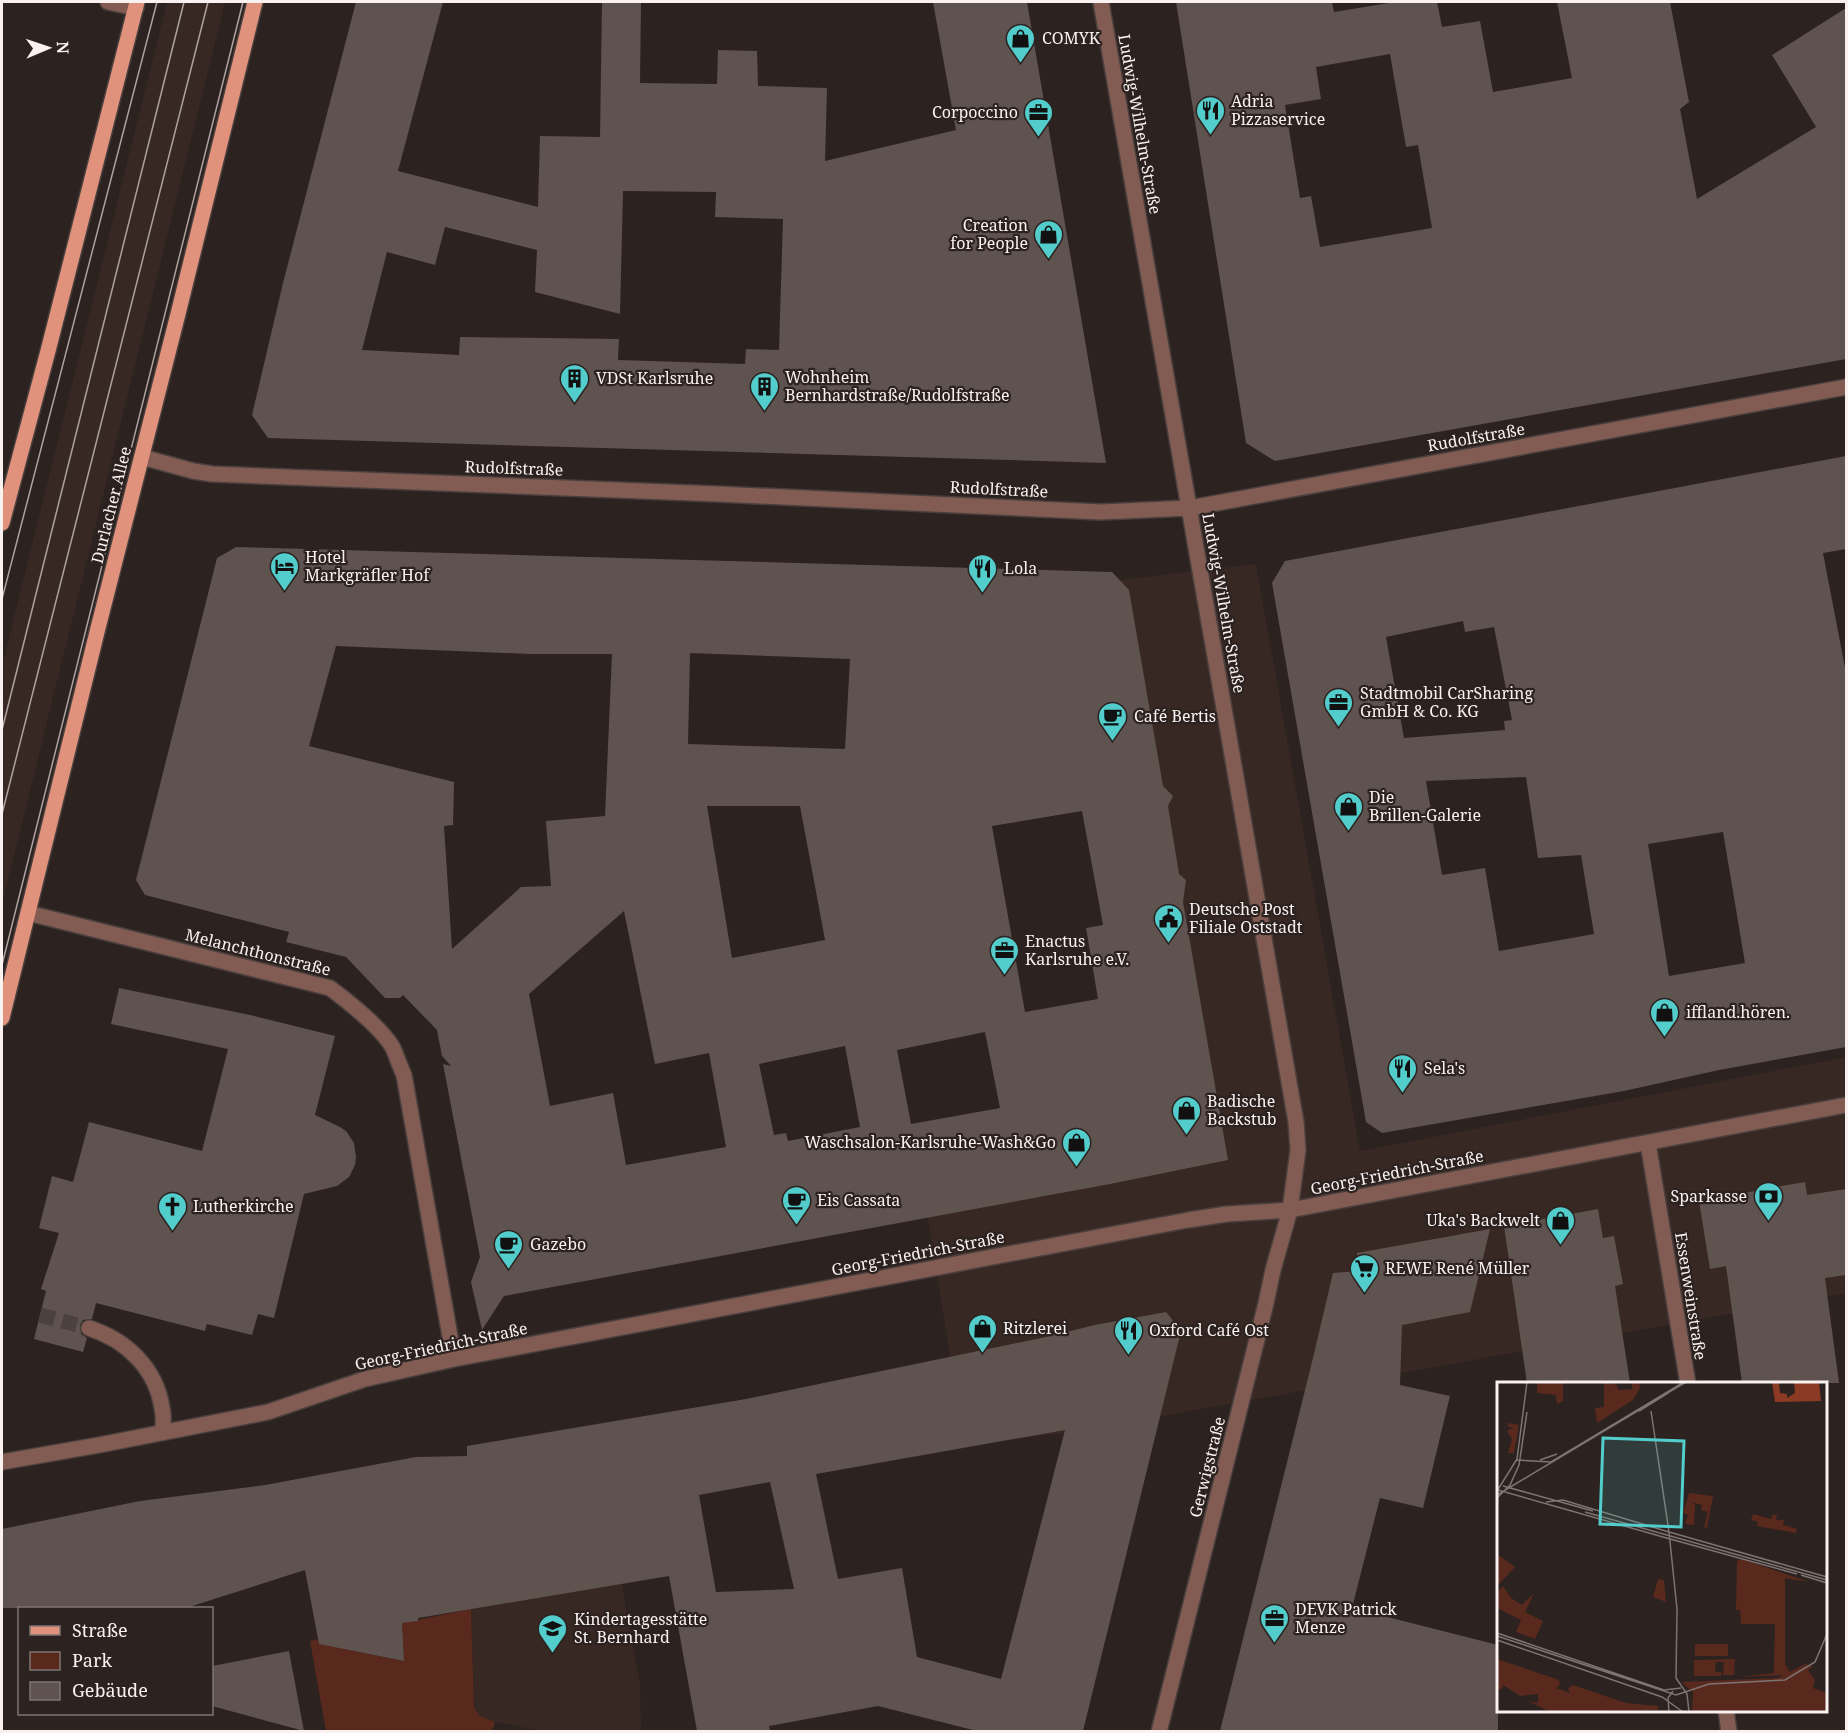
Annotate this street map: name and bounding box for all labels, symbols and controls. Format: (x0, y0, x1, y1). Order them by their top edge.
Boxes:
north arrow (18, 18, 78, 78)
shop icon: COMYK (1005, 22, 1037, 64)
place label: COMYK (1042, 27, 1101, 49)
street label: Ludwig-Wilhelm-Straße (1113, 32, 1167, 216)
text: N (52, 41, 74, 55)
place label: Adria Pizzaservice (1231, 90, 1325, 130)
restaurant icon: Adria Pizzaservice (1194, 94, 1226, 136)
office icon: Corpoccino (1023, 96, 1055, 138)
place label: Corpoccino (932, 101, 1018, 123)
place label: Creation for People (950, 214, 1028, 254)
shop icon: Creation for People (1033, 218, 1065, 260)
building icon: VDSt Karlsruhe (559, 362, 591, 404)
place label: Wohnheim Bernhardstraße/Rudolfstraße (785, 366, 1010, 406)
place label: VDSt Karlsruhe (596, 367, 713, 389)
building icon: Wohnheim Bernhardstraße/Rudolfstraße (748, 370, 780, 412)
street label: Rudolfstraße (1426, 418, 1526, 456)
street label: Durlacher Allee (86, 444, 136, 566)
street label: Rudolfstraße (464, 455, 564, 481)
street label: Rudolfstraße (949, 475, 1049, 503)
street label: Ludwig-Wilhelm-Straße (1197, 511, 1251, 695)
place label: Hotel Markgräfler Hof (305, 546, 431, 586)
hotel icon: Hotel Markgräfler Hof (268, 550, 300, 592)
restaurant icon: Lola (967, 552, 999, 594)
place label: Lola (1004, 557, 1037, 579)
place label: Stadtmobil CarSharing GmbH & Co. KG (1360, 682, 1533, 722)
office icon: Stadtmobil CarSharing GmbH & Co. KG (1323, 686, 1355, 728)
cafe icon: Café Bertis (1097, 700, 1129, 742)
place label: Café Bertis (1134, 705, 1216, 727)
place label: Die Brillen-Galerie (1369, 786, 1481, 826)
shop icon: Die Brillen-Galerie (1332, 790, 1364, 832)
place label: Deutsche Post Filiale Oststadt (1189, 898, 1303, 938)
public building icon: Deutsche Post Filiale Oststadt (1152, 902, 1184, 944)
street label: Melanchthonstraße (183, 923, 333, 981)
place label: Enactus Karlsruhe e.V. (1025, 930, 1129, 970)
office icon: Enactus Karlsruhe e.V. (988, 934, 1020, 976)
shop icon: iffland.hören. (1649, 996, 1681, 1038)
place label: iffland.hören. (1686, 1001, 1790, 1023)
restaurant icon: Sela's (1387, 1052, 1419, 1094)
place label: Sela's (1424, 1057, 1465, 1079)
place label: Badische Backstub (1207, 1090, 1277, 1130)
shop icon: Badische Backstub (1170, 1094, 1202, 1136)
shop icon: Waschsalon-Karlsruhe-Wash&Go (1061, 1126, 1093, 1168)
place label: Waschsalon-Karlsruhe-Wash&Go (805, 1131, 1056, 1153)
street label: Georg-Friedrich-Straße (1309, 1144, 1485, 1200)
bank icon: Sparkasse (1752, 1180, 1784, 1222)
cafe icon: Eis Cassata (780, 1184, 812, 1226)
place label: Sparkasse (1671, 1185, 1747, 1207)
place label: Eis Cassata (817, 1189, 900, 1211)
church icon: Lutherkirche (156, 1190, 188, 1232)
place label: Lutherkirche (193, 1195, 294, 1217)
shop icon: Uka's Backwelt (1545, 1204, 1577, 1246)
place label: Uka's Backwelt (1426, 1209, 1540, 1231)
street label: Georg-Friedrich-Straße (830, 1225, 1006, 1281)
cafe icon: Gazebo (493, 1228, 525, 1270)
street label: Essenweinstraße (1670, 1231, 1712, 1361)
place label: Gazebo (530, 1233, 586, 1255)
supermarket icon: REWE René Müller (1348, 1252, 1380, 1294)
place label: REWE René Müller (1385, 1257, 1530, 1279)
shop icon: Ritzlerei (966, 1312, 998, 1354)
restaurant icon: Oxford Café Ost (1112, 1314, 1144, 1356)
street label: Georg-Friedrich-Straße (353, 1317, 529, 1375)
place label: Ritzlerei (1003, 1317, 1067, 1339)
place label: Oxford Café Ost (1149, 1319, 1269, 1341)
inset map (1497, 1382, 1827, 1712)
street label: Gerwigstraße (1184, 1414, 1230, 1520)
place label: DEVK Patrick Menze (1295, 1598, 1397, 1638)
office icon: DEVK Patrick Menze (1258, 1602, 1290, 1644)
legend (18, 1607, 213, 1715)
place label: Kindertagesstätte St. Bernhard (574, 1608, 707, 1648)
school or university icon: Kindertagesstätte St. Bernhard (537, 1612, 569, 1654)
text: Straße (72, 1618, 128, 1642)
text: Park (72, 1648, 112, 1672)
text: Gebäude (72, 1678, 148, 1702)

